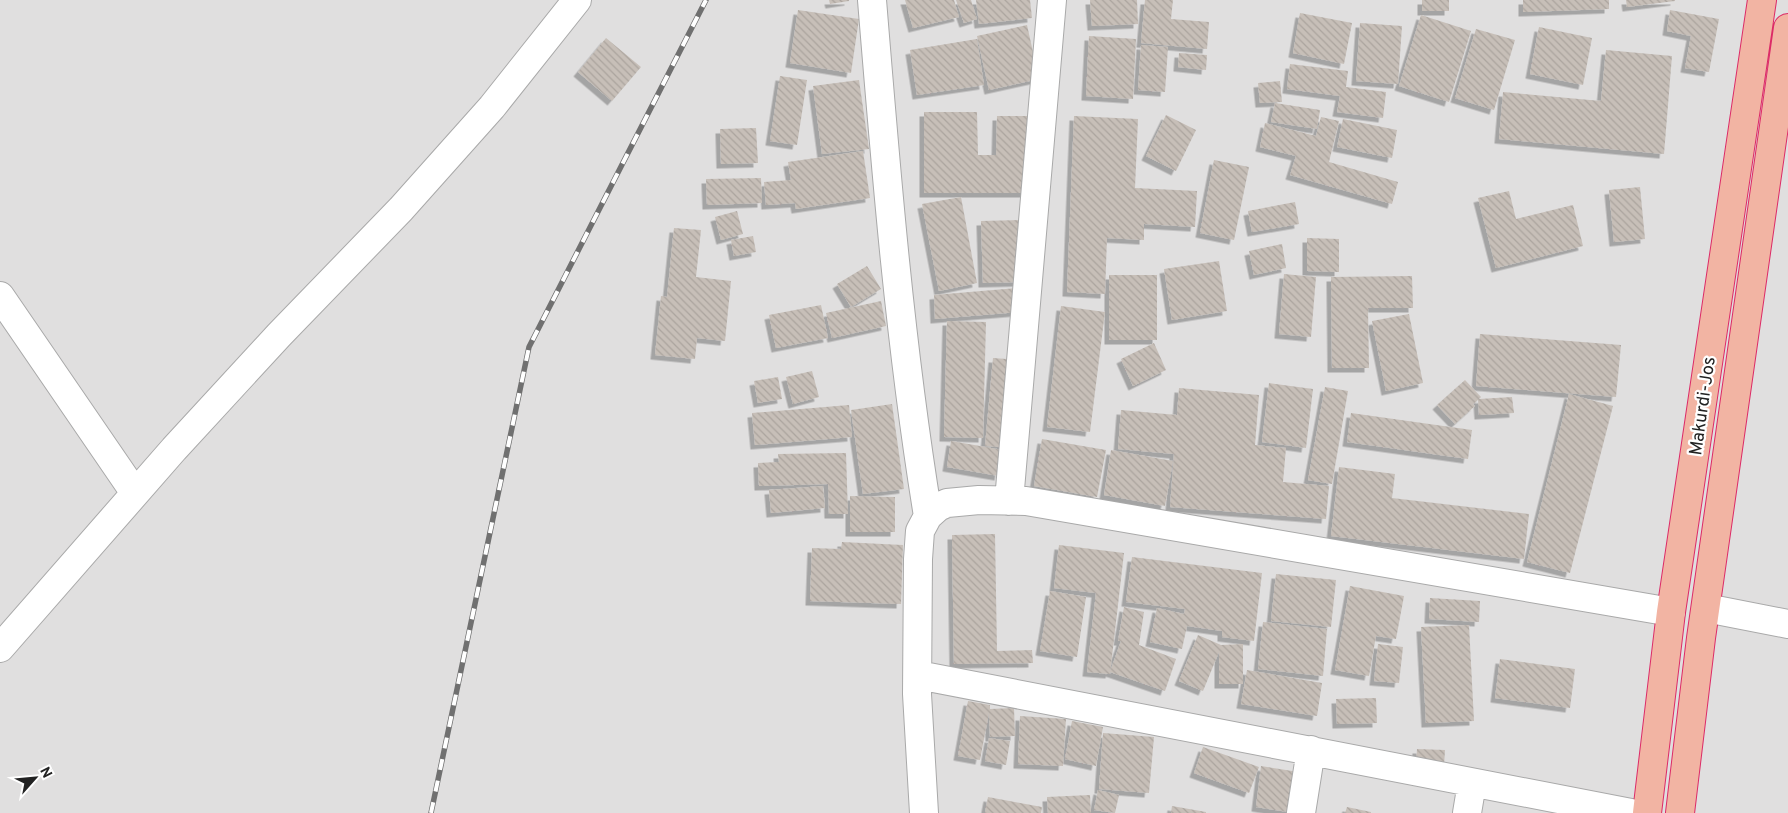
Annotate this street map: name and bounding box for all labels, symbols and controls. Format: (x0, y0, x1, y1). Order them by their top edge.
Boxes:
street label: Makurdi-Jos (1685, 355, 1722, 457)
north arrow (10, 753, 60, 803)
text: N (35, 764, 55, 781)

